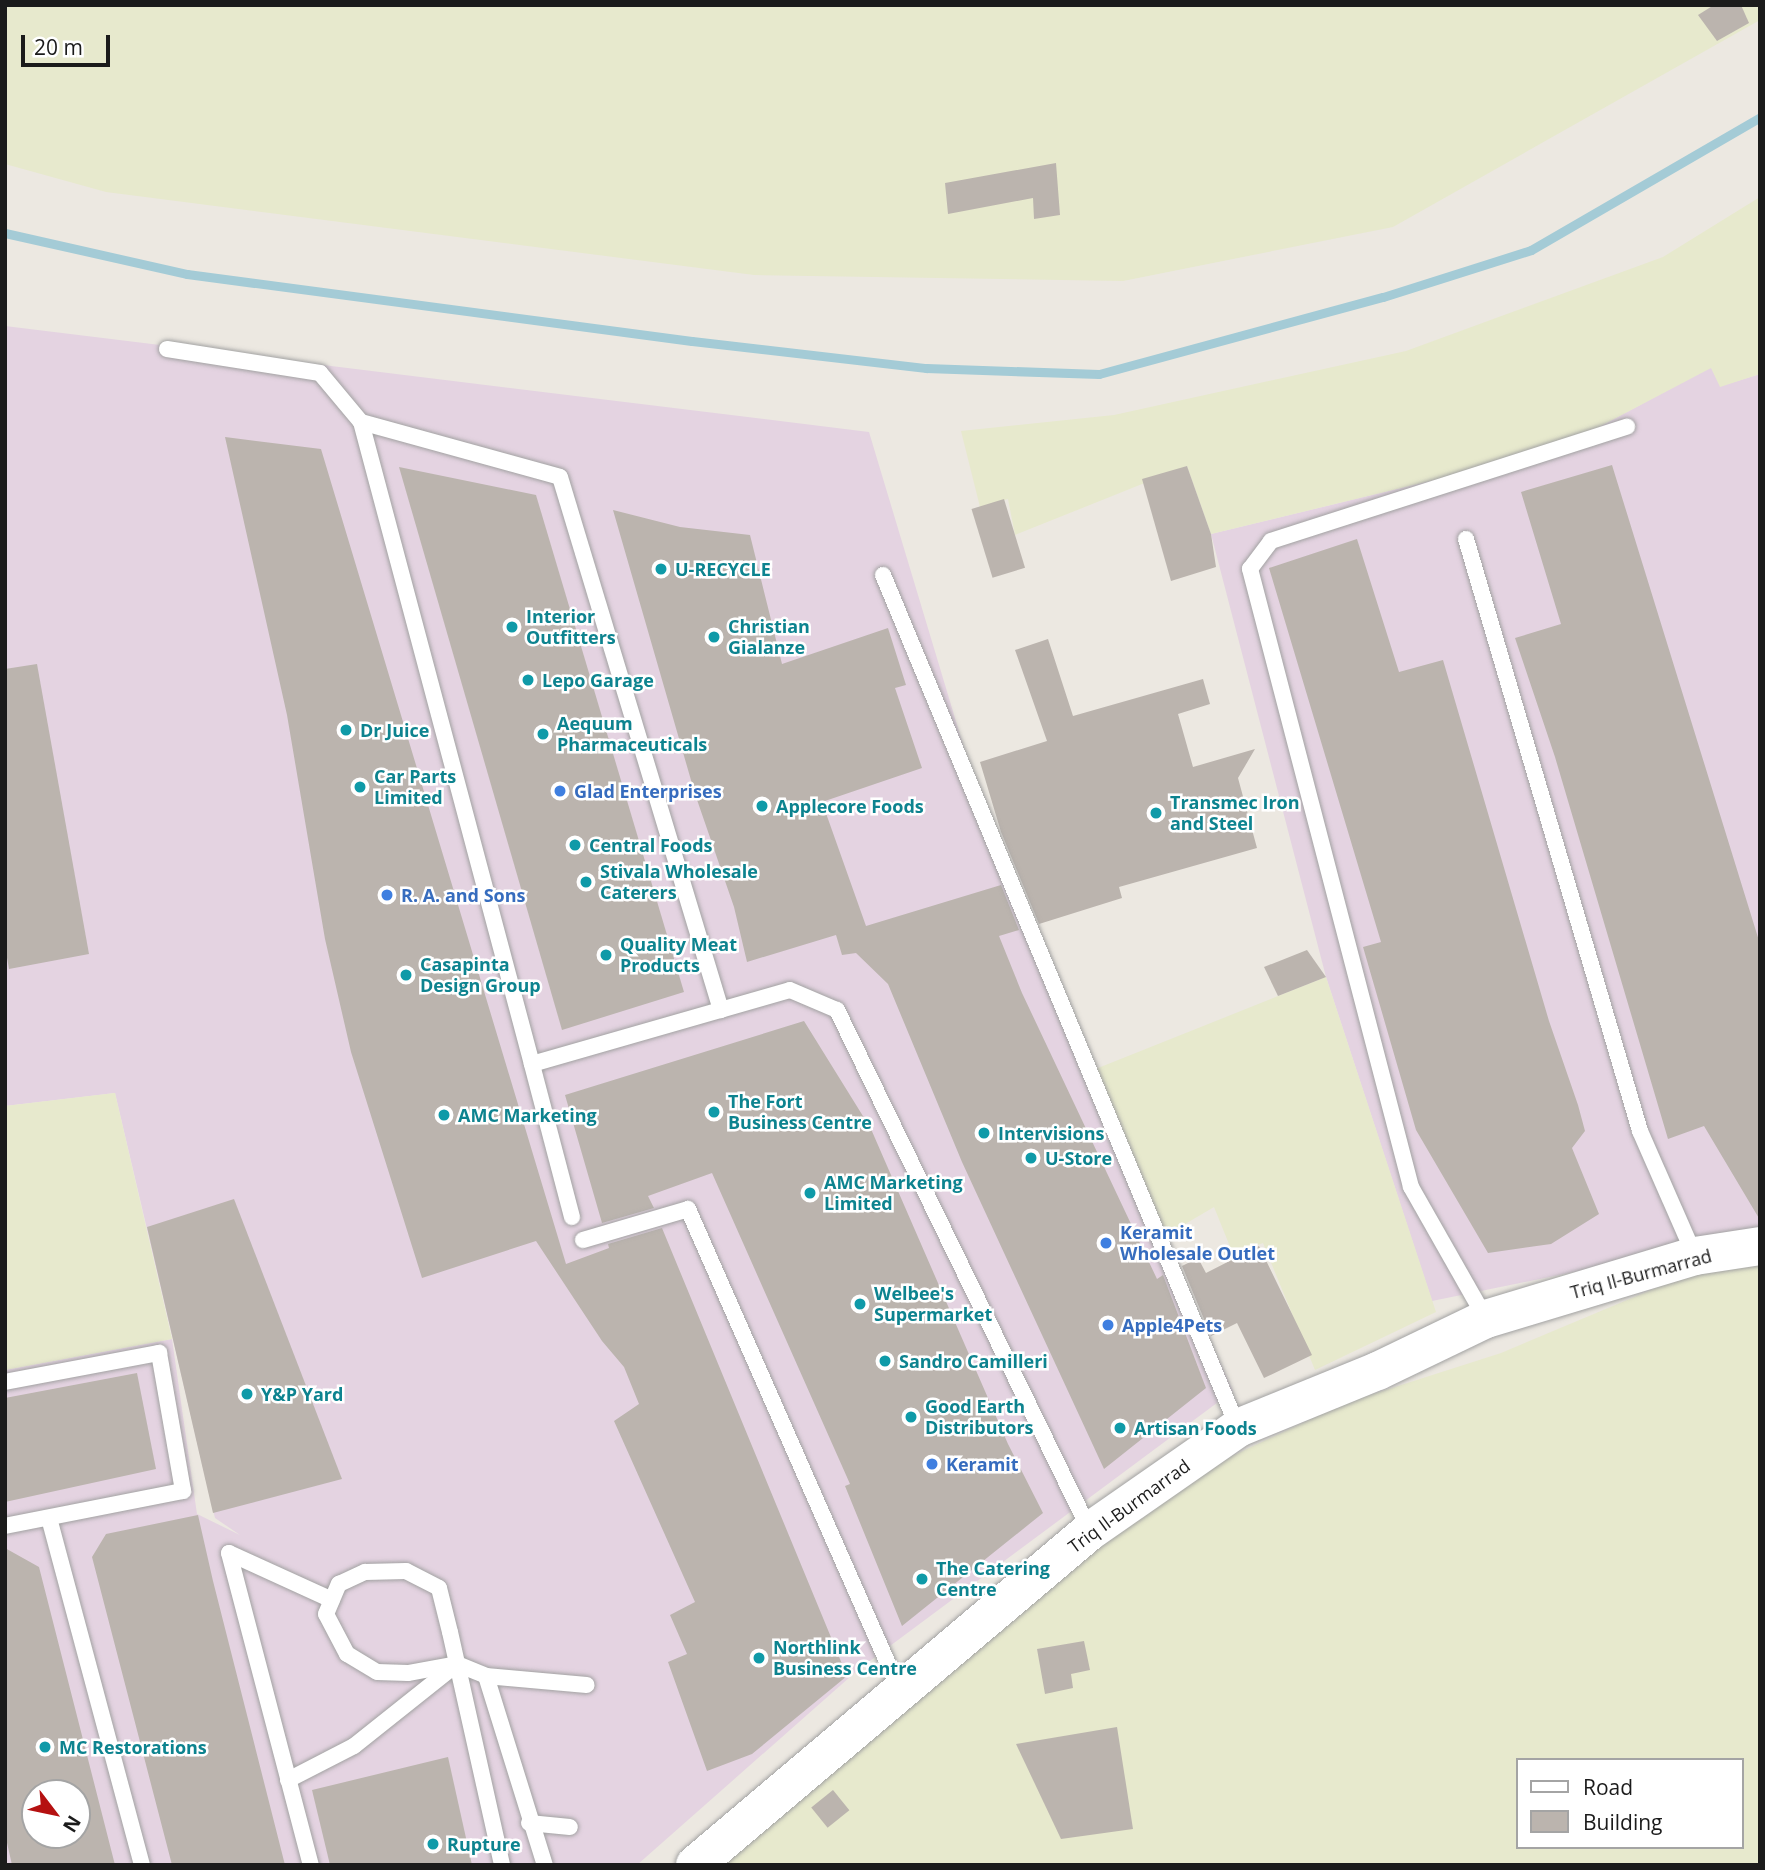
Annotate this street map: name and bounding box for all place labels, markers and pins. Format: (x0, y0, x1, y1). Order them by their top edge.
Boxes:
place label: U-RECYCLE (675, 558, 771, 580)
marker: U-RECYCLE (653, 561, 669, 577)
place label: Interior Outfitters (526, 606, 616, 648)
place label: Christian Gialanze (728, 616, 810, 658)
marker: Interior Outfitters (504, 619, 520, 635)
marker: Christian Gialanze (706, 629, 722, 645)
place label: Lepo Garage (542, 669, 654, 691)
marker: Lepo Garage (520, 672, 536, 688)
place label: Aequum Pharmaceuticals (557, 713, 707, 756)
place label: Dr Juice (360, 719, 429, 741)
marker: Dr Juice (338, 722, 354, 738)
marker: Aequum Pharmaceuticals (535, 726, 551, 742)
place label: Car Parts Limited (374, 766, 456, 808)
marker: Car Parts Limited (352, 779, 368, 795)
place label: Glad Enterprises (574, 780, 722, 802)
marker: Glad Enterprises (552, 783, 568, 799)
place label: Transmec Iron and Steel (1170, 792, 1300, 834)
place label: Applecore Foods (776, 795, 924, 817)
marker: Applecore Foods (754, 798, 770, 814)
marker: Transmec Iron and Steel (1148, 805, 1164, 821)
place label: Central Foods (589, 834, 712, 856)
marker: Central Foods (567, 837, 583, 853)
place label: Stivala Wholesale Caterers (600, 861, 758, 903)
marker: Stivala Wholesale Caterers (578, 874, 594, 890)
place label: R. A. and Sons (401, 884, 526, 906)
marker: R. A. and Sons (379, 887, 395, 903)
place label: Quality Meat Products (620, 934, 737, 976)
marker: Quality Meat Products (598, 947, 614, 963)
place label: Casapinta Design Group (420, 954, 541, 996)
marker: Casapinta Design Group (398, 967, 414, 983)
place label: The Fort Business Centre (728, 1091, 872, 1134)
place label: AMC Marketing (458, 1104, 597, 1126)
marker: The Fort Business Centre (706, 1104, 722, 1120)
marker: AMC Marketing (436, 1107, 452, 1123)
place label: Intervisions (998, 1122, 1105, 1144)
marker: Intervisions (976, 1125, 992, 1141)
place label: U-Store (1045, 1147, 1112, 1169)
marker: U-Store (1023, 1150, 1039, 1166)
place label: AMC Marketing Limited (824, 1172, 963, 1214)
marker: AMC Marketing Limited (802, 1185, 818, 1201)
place label: Keramit Wholesale Outlet (1120, 1222, 1275, 1264)
marker: Keramit Wholesale Outlet (1098, 1235, 1114, 1251)
place label: Welbee's Supermarket (874, 1283, 992, 1326)
marker: Welbee's Supermarket (852, 1296, 868, 1312)
place label: Apple4Pets (1122, 1314, 1222, 1336)
marker: Apple4Pets (1100, 1317, 1116, 1333)
place label: Sandro Camilleri (899, 1350, 1048, 1372)
marker: Sandro Camilleri (877, 1353, 893, 1369)
place label: Y&P Yard (261, 1383, 343, 1405)
marker: Y&P Yard (239, 1386, 255, 1402)
place label: Good Earth Distributors (925, 1396, 1034, 1438)
marker: Good Earth Distributors (903, 1409, 919, 1425)
place label: Artisan Foods (1134, 1417, 1257, 1439)
marker: Artisan Foods (1112, 1420, 1128, 1436)
place label: Keramit (946, 1453, 1019, 1475)
marker: Keramit (924, 1456, 940, 1472)
place label: The Catering Centre (936, 1558, 1050, 1600)
marker: The Catering Centre (914, 1571, 930, 1587)
place label: Northlink Business Centre (773, 1637, 917, 1680)
marker: Northlink Business Centre (751, 1650, 767, 1666)
place label: MC Restorations (59, 1736, 207, 1758)
marker: MC Restorations (37, 1739, 53, 1755)
place label: Rupture (447, 1833, 521, 1855)
marker: Rupture (425, 1836, 441, 1852)

